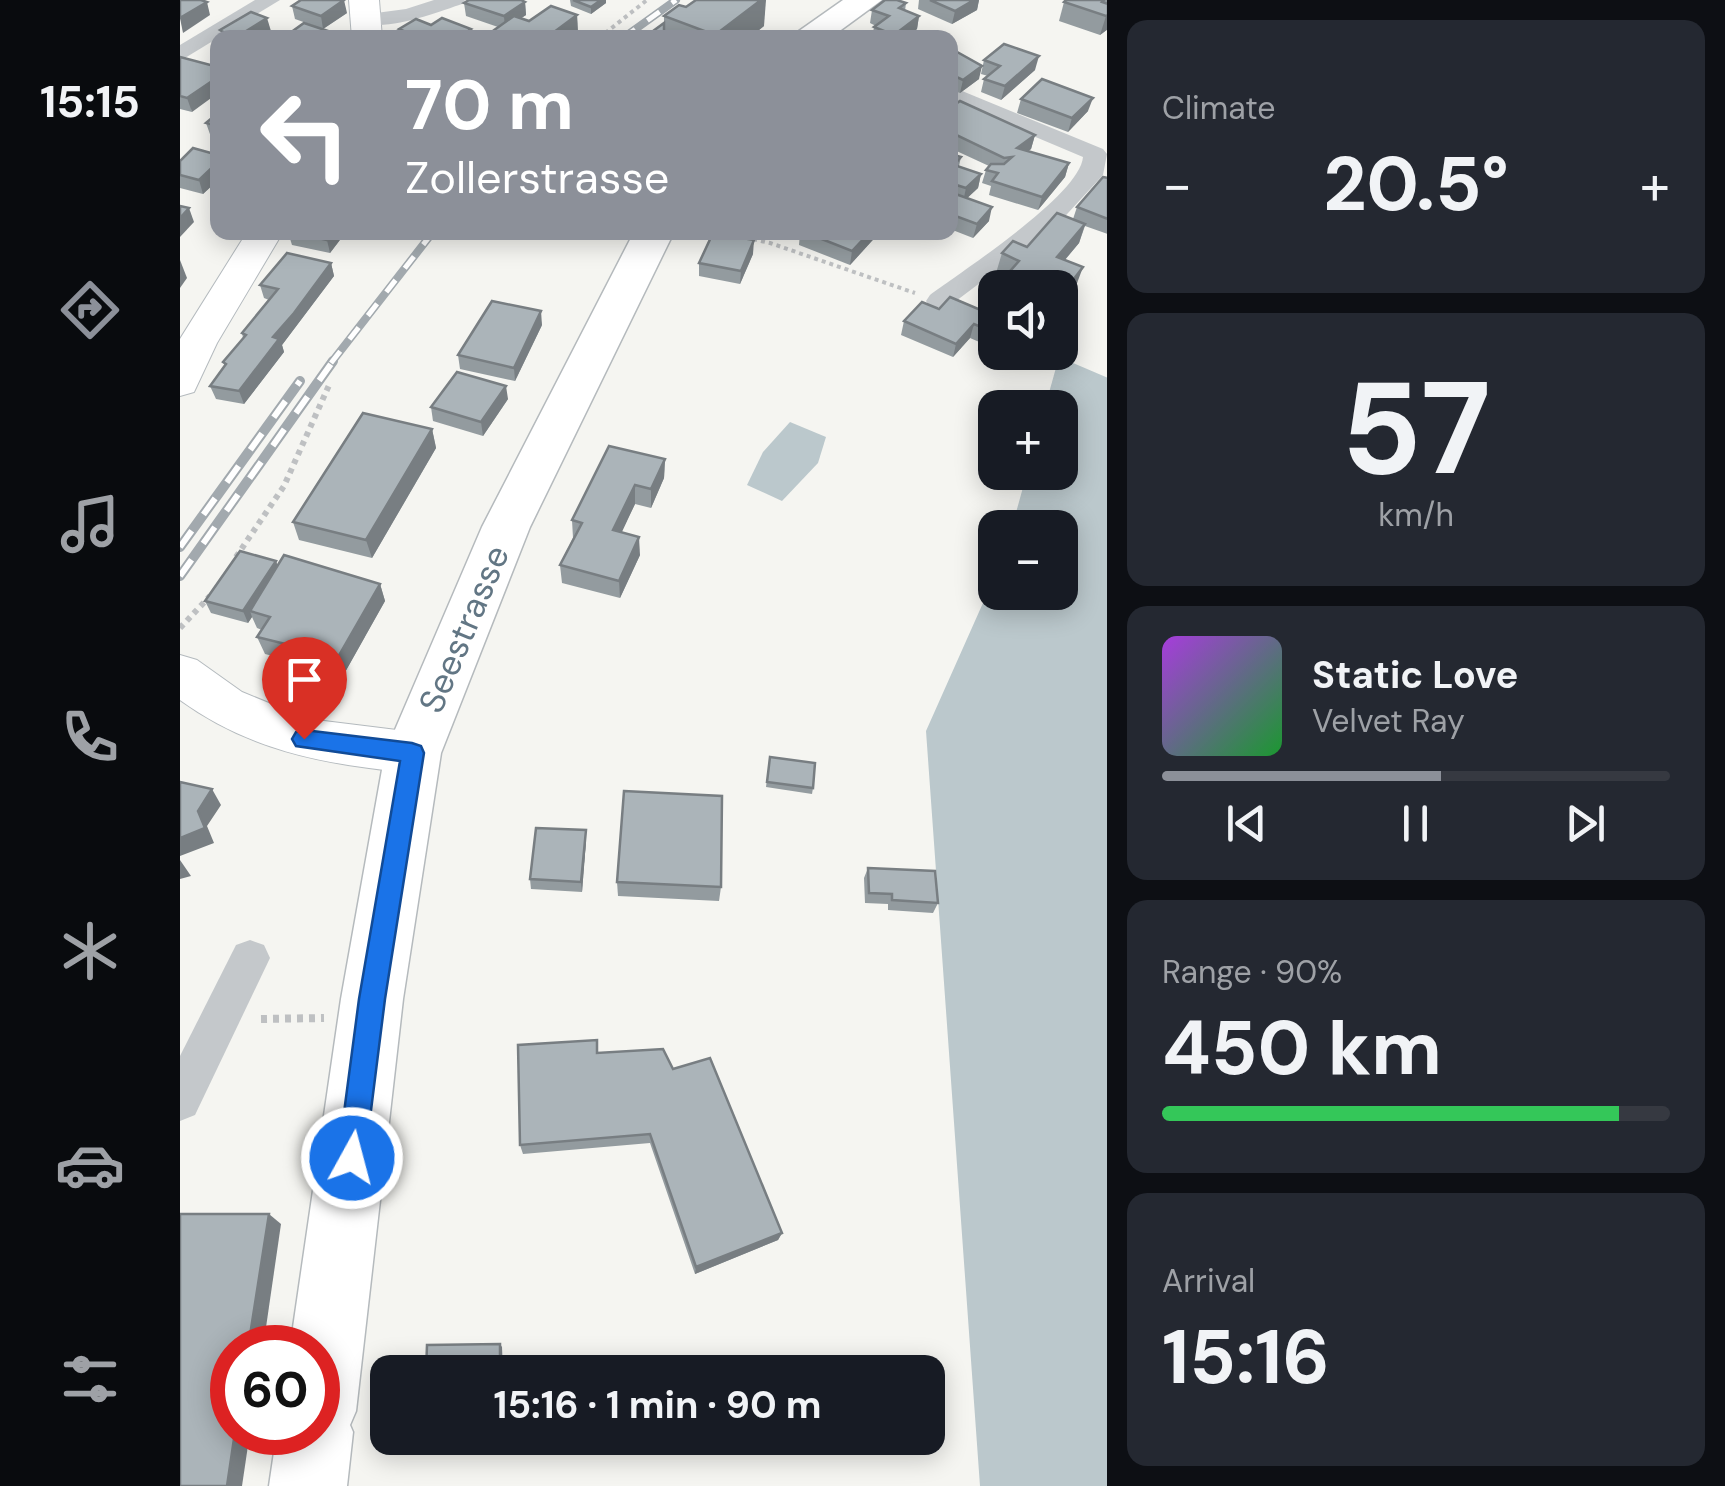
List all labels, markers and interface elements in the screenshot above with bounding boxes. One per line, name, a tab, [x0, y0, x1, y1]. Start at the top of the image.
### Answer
text: 70 m	[405, 60, 574, 151]
icon: left	[240, 70, 370, 200]
text: 15:15	[40, 72, 140, 131]
text: Climate	[1162, 87, 1276, 129]
text: 20.5°	[1323, 136, 1509, 233]
text: Zollerstrasse	[405, 148, 669, 207]
text: −	[1162, 149, 1192, 221]
text: +	[1640, 149, 1670, 221]
map controls	[978, 270, 1078, 610]
button: sound	[978, 270, 1078, 370]
icon: directions	[55, 275, 125, 345]
text: 57	[1341, 344, 1491, 513]
button: +	[978, 390, 1078, 490]
icon: music	[55, 489, 125, 559]
text: km/h	[1378, 494, 1454, 536]
button: −	[978, 510, 1078, 610]
street label: Seestrasse	[408, 538, 520, 720]
pin	[262, 637, 347, 740]
text: Static Love	[1312, 650, 1518, 700]
icon: arrive	[277, 652, 332, 707]
text: Velvet Ray	[1312, 700, 1465, 742]
icon: phone	[55, 702, 125, 772]
icon: previous	[1219, 796, 1274, 851]
icon: pause	[1388, 796, 1443, 851]
icon: next	[1558, 796, 1613, 851]
icon: climate	[55, 916, 125, 986]
text: Range · 90%	[1162, 951, 1342, 993]
text: 450 km	[1162, 1000, 1442, 1097]
position arrow	[300, 1106, 404, 1210]
icon: car	[55, 1130, 125, 1200]
text: Arrival	[1162, 1260, 1255, 1302]
text: 15:16	[1162, 1309, 1330, 1406]
speed limit sign: 60	[210, 1325, 340, 1455]
icon: filters	[55, 1344, 125, 1414]
text: 15:16 · 1 min · 90 m	[494, 1380, 821, 1430]

